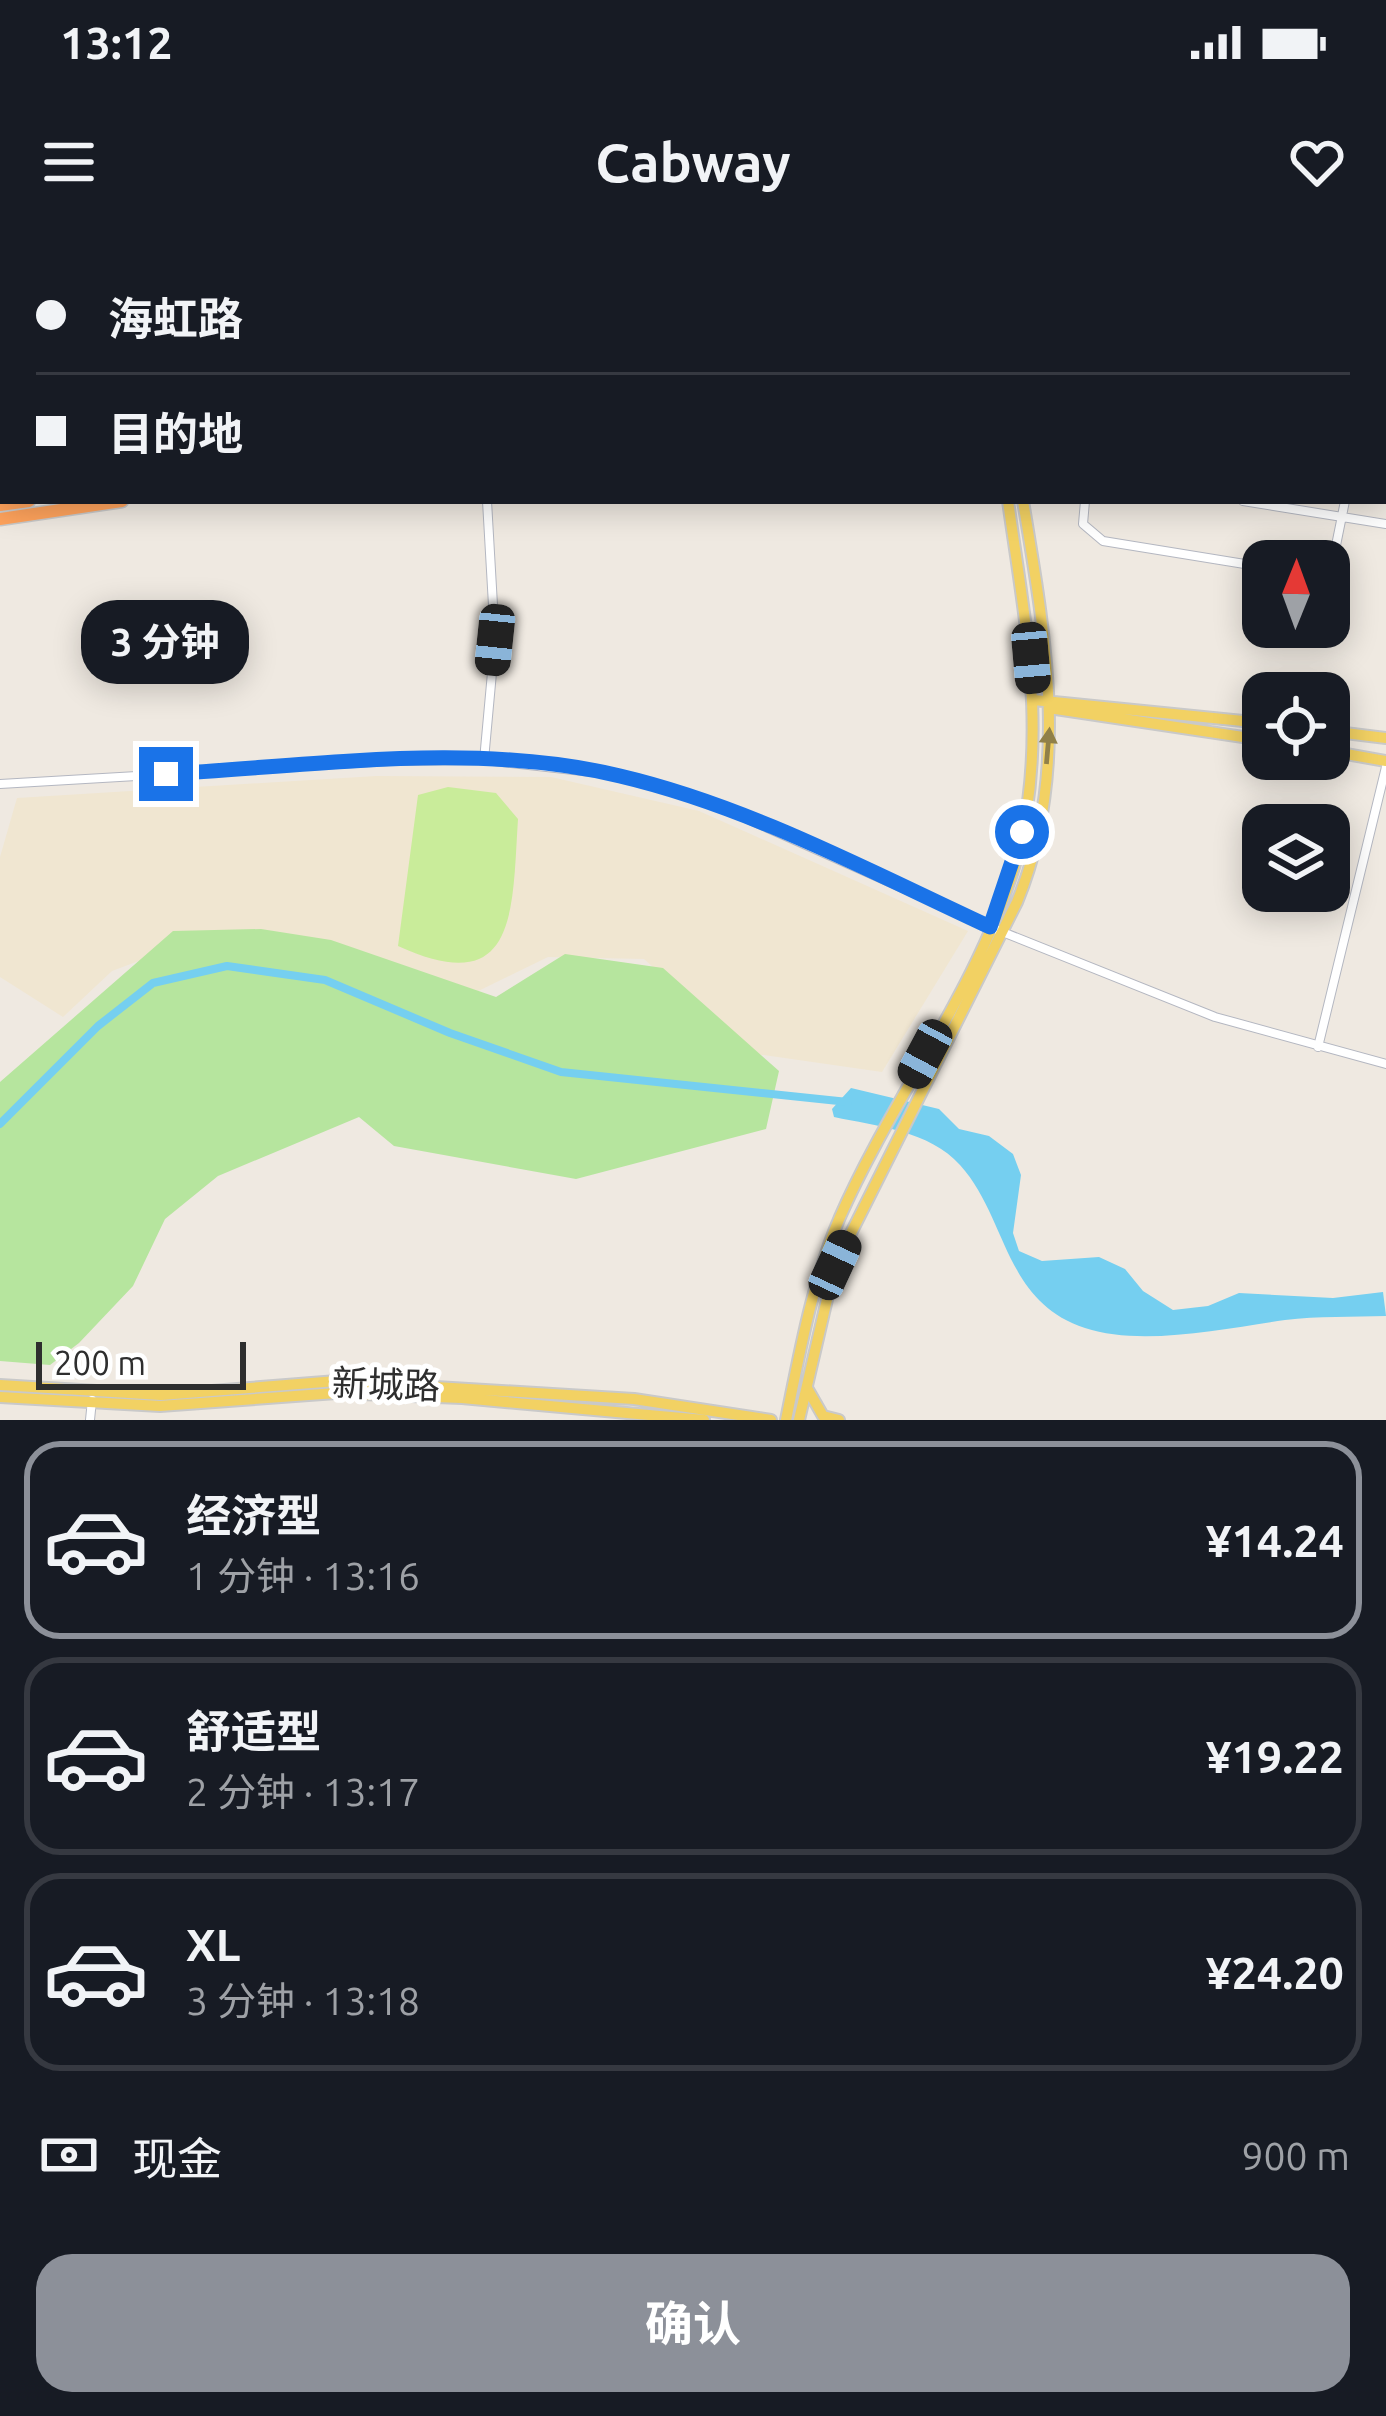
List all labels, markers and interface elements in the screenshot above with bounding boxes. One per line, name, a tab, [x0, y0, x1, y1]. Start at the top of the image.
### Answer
text: 13:12	[60, 17, 173, 68]
icon: menu	[36, 129, 102, 195]
icon: heart	[1284, 129, 1350, 195]
text: Cabway	[595, 132, 791, 192]
text: 海虹路	[108, 293, 243, 344]
text: 目的地	[108, 408, 243, 459]
north arrow	[1242, 540, 1350, 648]
map controls	[1242, 540, 1350, 912]
callout: 3 分钟	[82, 600, 250, 684]
car	[473, 602, 517, 678]
text: 3 分钟	[110, 620, 220, 663]
car	[1010, 621, 1052, 695]
button: locate	[1242, 672, 1350, 780]
one-way arrow	[1039, 727, 1058, 764]
route end	[139, 747, 193, 801]
button: layers	[1242, 804, 1350, 912]
route start	[995, 805, 1049, 859]
car	[892, 1014, 958, 1094]
car	[803, 1225, 867, 1305]
scale bar	[36, 1336, 246, 1389]
text: 200 m	[54, 1344, 146, 1381]
street label: 新城路	[331, 1362, 441, 1406]
icon: car	[42, 1486, 150, 1594]
text: 经济型	[186, 1490, 321, 1541]
text: ¥14.24	[1206, 1515, 1344, 1566]
text: 1 分钟 · 13:16	[186, 1554, 420, 1597]
icon: car	[42, 1702, 150, 1810]
text: 舒适型	[186, 1706, 321, 1757]
text: ¥19.22	[1206, 1731, 1344, 1782]
text: 2 分钟 · 13:17	[186, 1770, 420, 1813]
icon: car	[42, 1918, 150, 2026]
text: XL	[186, 1919, 240, 1970]
text: ¥24.20	[1206, 1947, 1344, 1998]
text: 3 分钟 · 13:18	[186, 1979, 420, 2022]
icon: cash	[36, 2122, 102, 2188]
text: 现金	[132, 2133, 222, 2184]
text: 900 m	[1241, 2134, 1350, 2177]
button: 确认	[36, 2254, 1350, 2392]

